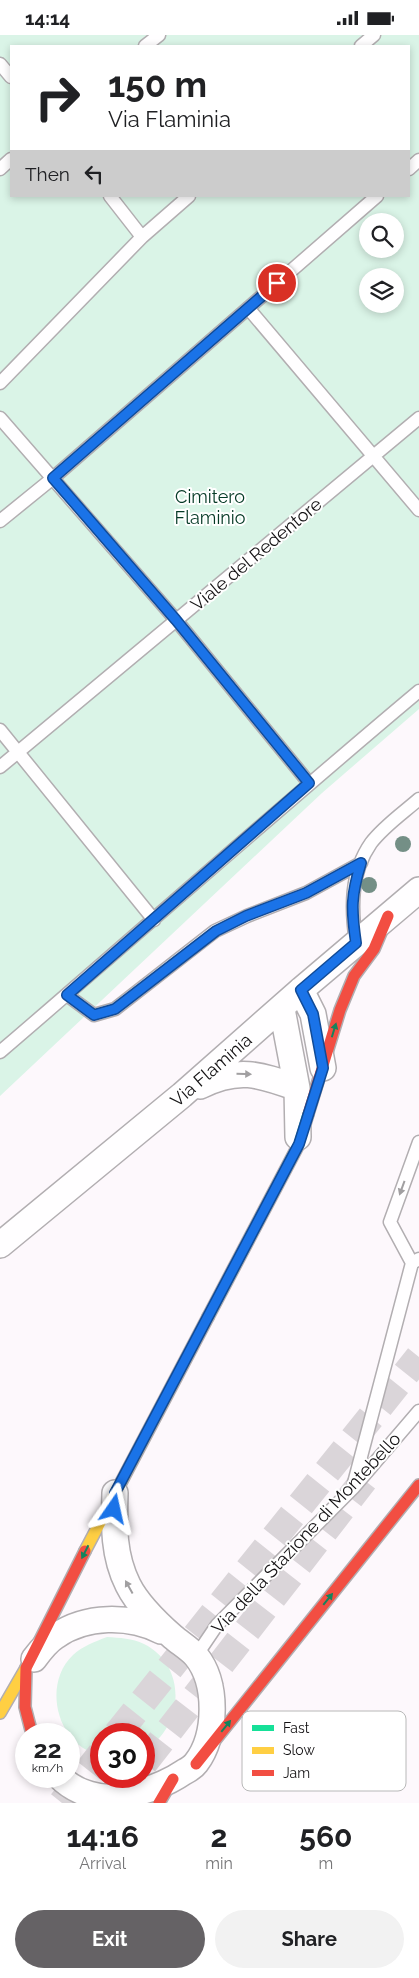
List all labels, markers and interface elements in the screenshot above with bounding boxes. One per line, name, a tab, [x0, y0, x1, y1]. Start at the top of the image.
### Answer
text: 14:14	[25, 7, 70, 29]
text: 150 m	[108, 64, 207, 105]
icon: right	[25, 65, 90, 130]
text: Via Flaminia	[108, 106, 231, 132]
icon: left	[80, 160, 108, 188]
text: Then	[25, 163, 70, 185]
map controls	[359, 213, 404, 313]
button: search	[359, 213, 404, 258]
pin	[256, 262, 298, 304]
button: layers	[359, 268, 404, 313]
icon: arrive	[263, 269, 291, 297]
park label: Cimitero Flaminio	[175, 486, 246, 528]
street label: Viale del Redentore	[186, 493, 326, 615]
one-way arrow	[331, 1023, 339, 1038]
street label: Via Flaminia	[166, 1029, 256, 1111]
one-way arrow	[236, 1071, 252, 1079]
one-way arrow	[398, 1180, 406, 1195]
street label: Via della Stazione di Montebello	[207, 1428, 405, 1638]
position arrow	[87, 1482, 139, 1534]
one-way arrow	[81, 1545, 89, 1559]
one-way arrow	[125, 1580, 134, 1593]
one-way arrow	[322, 1593, 333, 1606]
legend	[242, 1711, 406, 1791]
one-way arrow	[221, 1720, 232, 1733]
text: Fast	[283, 1720, 310, 1736]
speed limit sign: 30	[90, 1723, 155, 1788]
text: 22	[33, 1734, 62, 1764]
text: Slow	[283, 1742, 315, 1758]
text: km/h	[32, 1761, 63, 1775]
text: Jam	[283, 1765, 310, 1781]
text: 14:16	[66, 1819, 139, 1854]
text: 2	[211, 1819, 228, 1854]
text: 560	[299, 1819, 353, 1854]
text: Arrival	[79, 1854, 126, 1873]
text: min	[205, 1854, 233, 1873]
text: m	[319, 1854, 333, 1873]
button: Exit	[15, 1910, 205, 1968]
button: Share	[215, 1910, 404, 1968]

